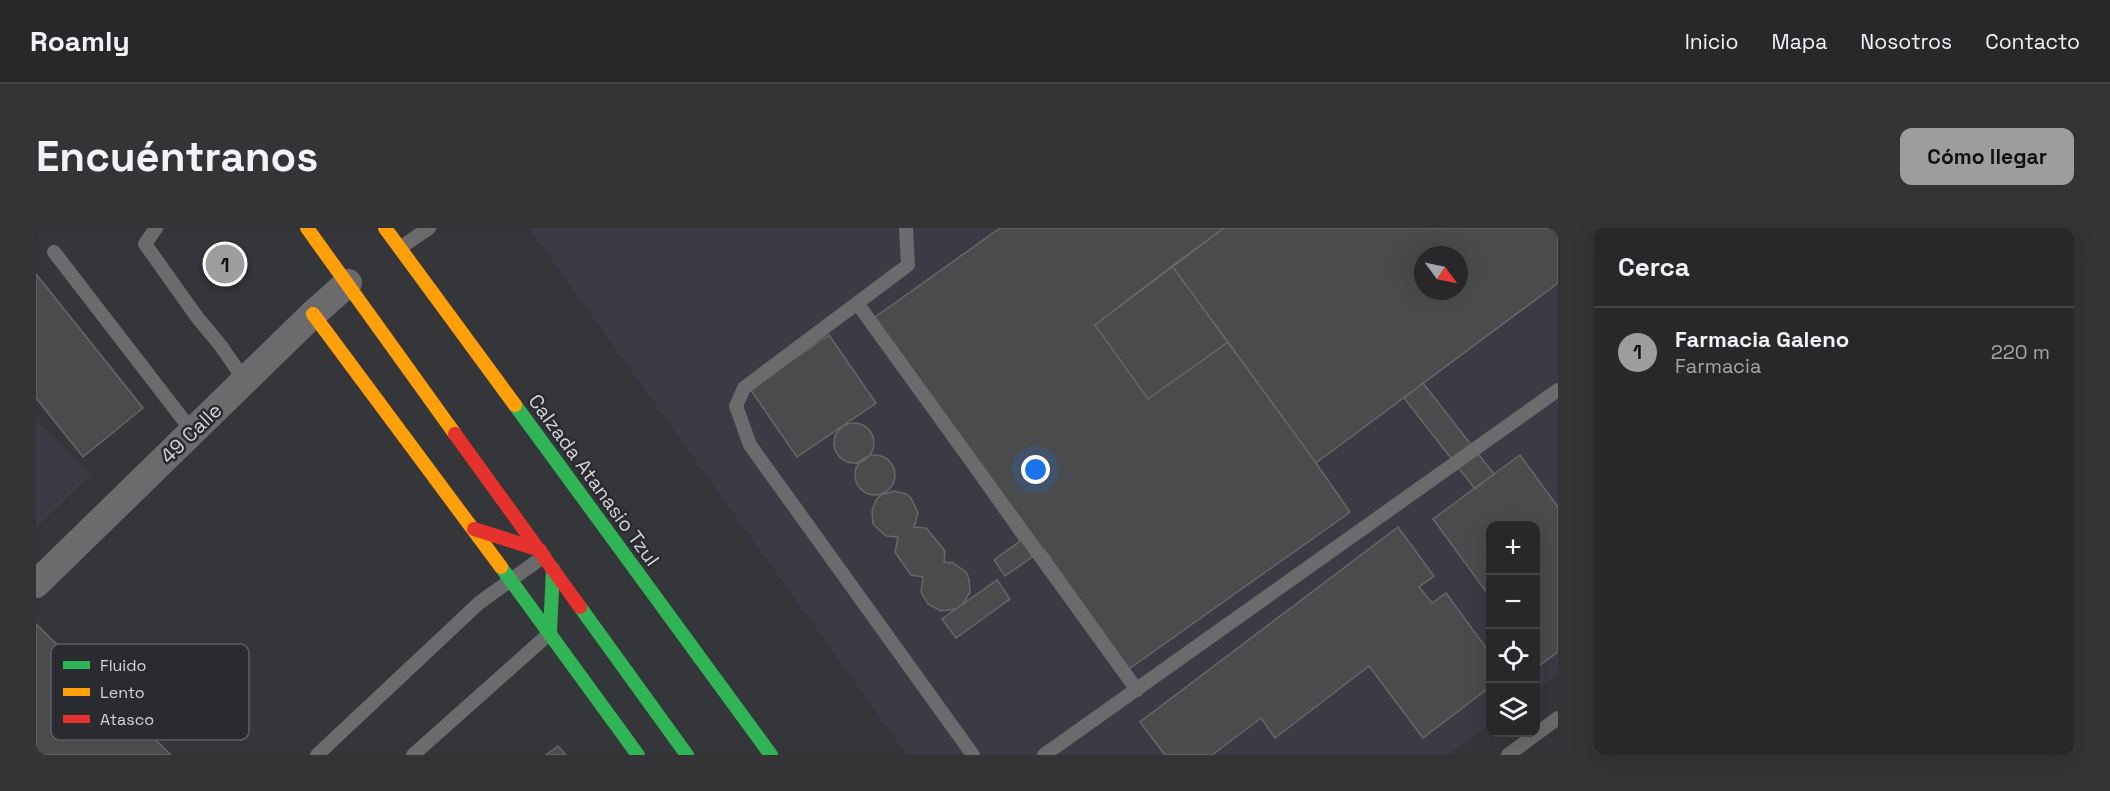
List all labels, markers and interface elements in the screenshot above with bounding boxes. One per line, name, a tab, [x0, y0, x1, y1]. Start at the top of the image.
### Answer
text: Roamly	[30, 23, 130, 59]
text: Inicio	[1685, 28, 1739, 55]
text: Mapa	[1772, 28, 1827, 55]
text: Nosotros	[1860, 28, 1952, 55]
text: Contacto	[1985, 28, 2080, 55]
button: Cómo llegar	[1900, 128, 2074, 185]
text: Encuéntranos	[36, 130, 318, 183]
pin: 1	[206, 242, 244, 286]
north arrow	[1414, 246, 1468, 300]
text: Cerca	[1618, 250, 1690, 284]
text: Farmacia Galeno	[1675, 325, 1849, 353]
text: 1	[1633, 339, 1642, 365]
text: 220 m	[1991, 339, 2050, 365]
text: Farmacia	[1675, 353, 1761, 379]
street label: Calzada Atanasio Tzul	[523, 389, 665, 571]
street label: 49 Calle	[155, 397, 227, 469]
your location	[1021, 455, 1050, 484]
map controls	[1486, 521, 1540, 737]
button: +	[1486, 521, 1540, 575]
button: −	[1486, 575, 1540, 629]
button: locate	[1486, 629, 1540, 683]
legend	[51, 644, 249, 740]
text: Fluido	[100, 655, 146, 676]
text: Lento	[100, 682, 145, 703]
button: layers	[1486, 683, 1540, 737]
text: Atasco	[100, 709, 154, 730]

